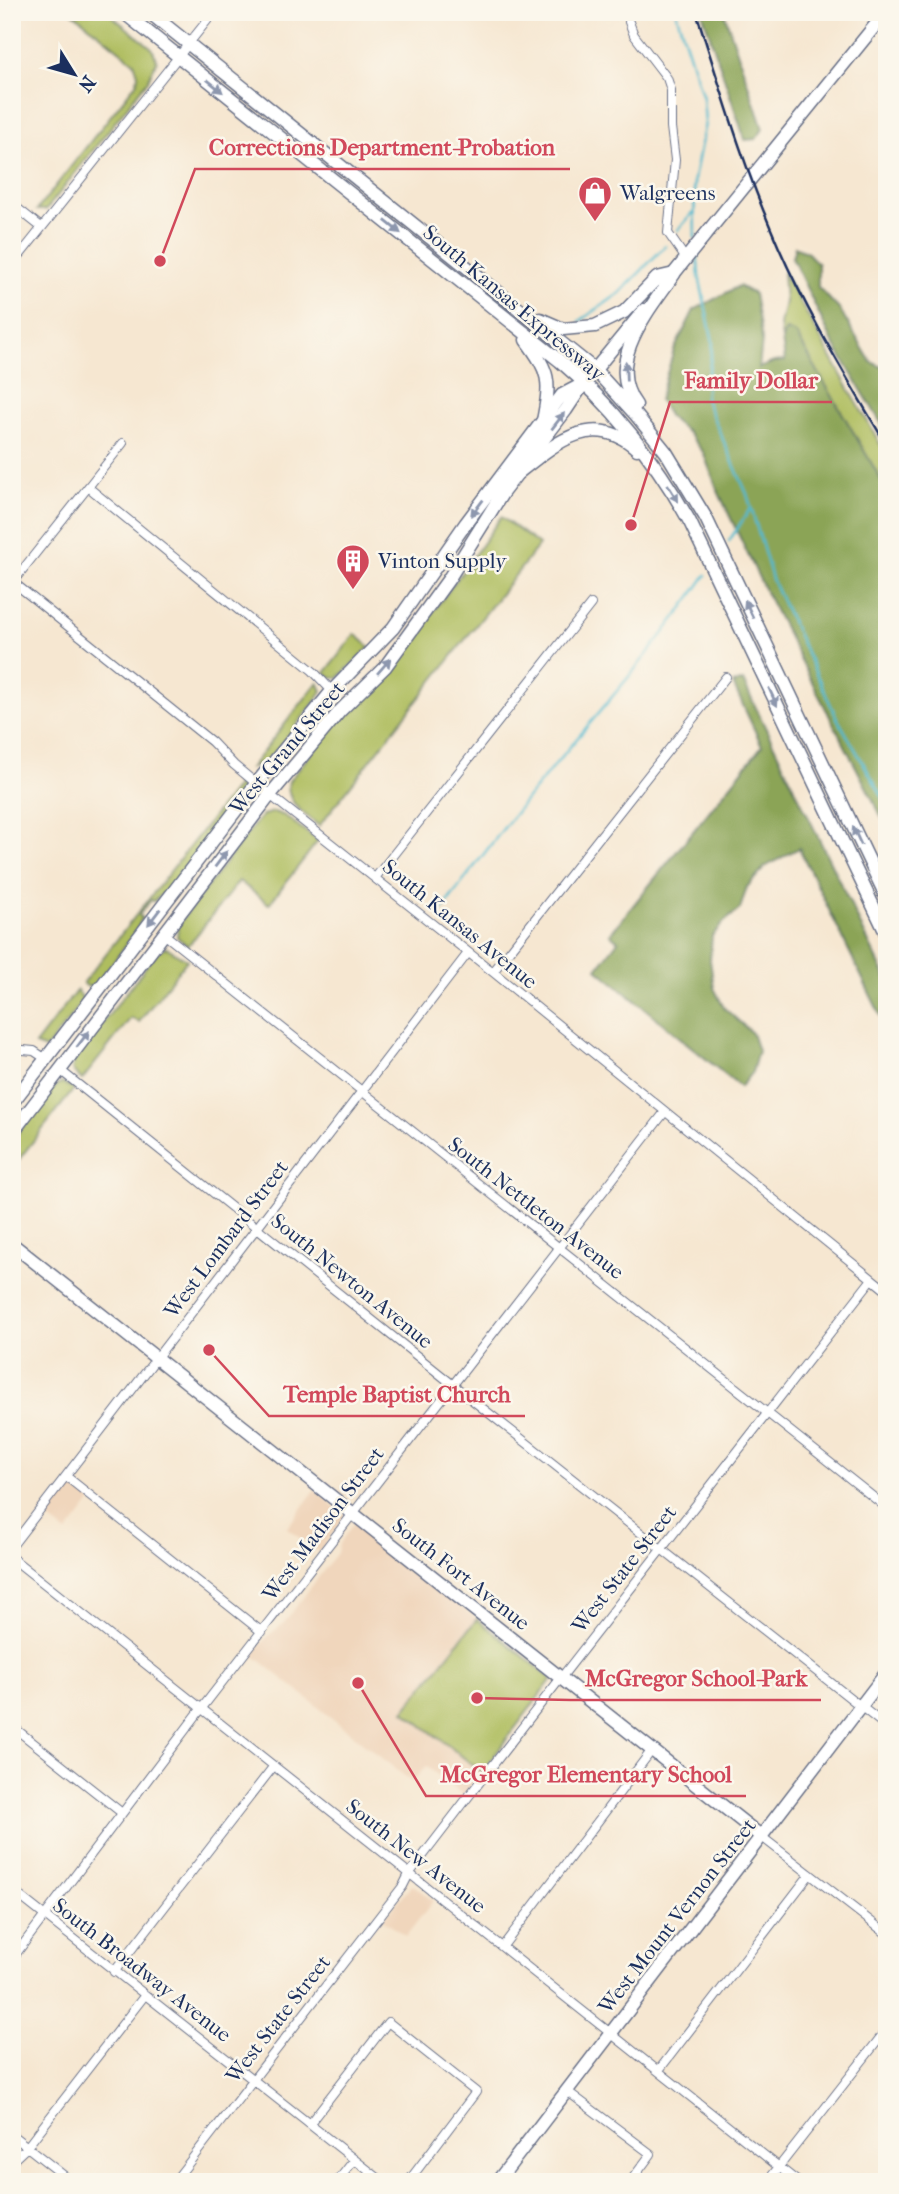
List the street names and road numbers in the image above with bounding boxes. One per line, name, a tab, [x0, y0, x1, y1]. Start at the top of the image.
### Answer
street label: South Kansas Expressway	[418, 220, 610, 387]
street label: West Grand Street	[224, 676, 350, 820]
street label: South Kansas Avenue	[378, 854, 542, 994]
street label: South Nettleton Avenue	[443, 1132, 629, 1284]
street label: West Lombard Street	[158, 1155, 293, 1323]
street label: South Newton Avenue	[266, 1208, 438, 1354]
street label: West Madison Street	[257, 1442, 389, 1606]
street label: West State Street	[566, 1500, 682, 1638]
street label: South Fort Avenue	[388, 1513, 534, 1635]
street label: South New Avenue	[341, 1794, 491, 1918]
street label: West Mount Vernon Street	[593, 1813, 761, 2019]
street label: South Broadway Avenue	[48, 1893, 236, 2047]
street label: West State Street	[220, 1950, 336, 2088]

